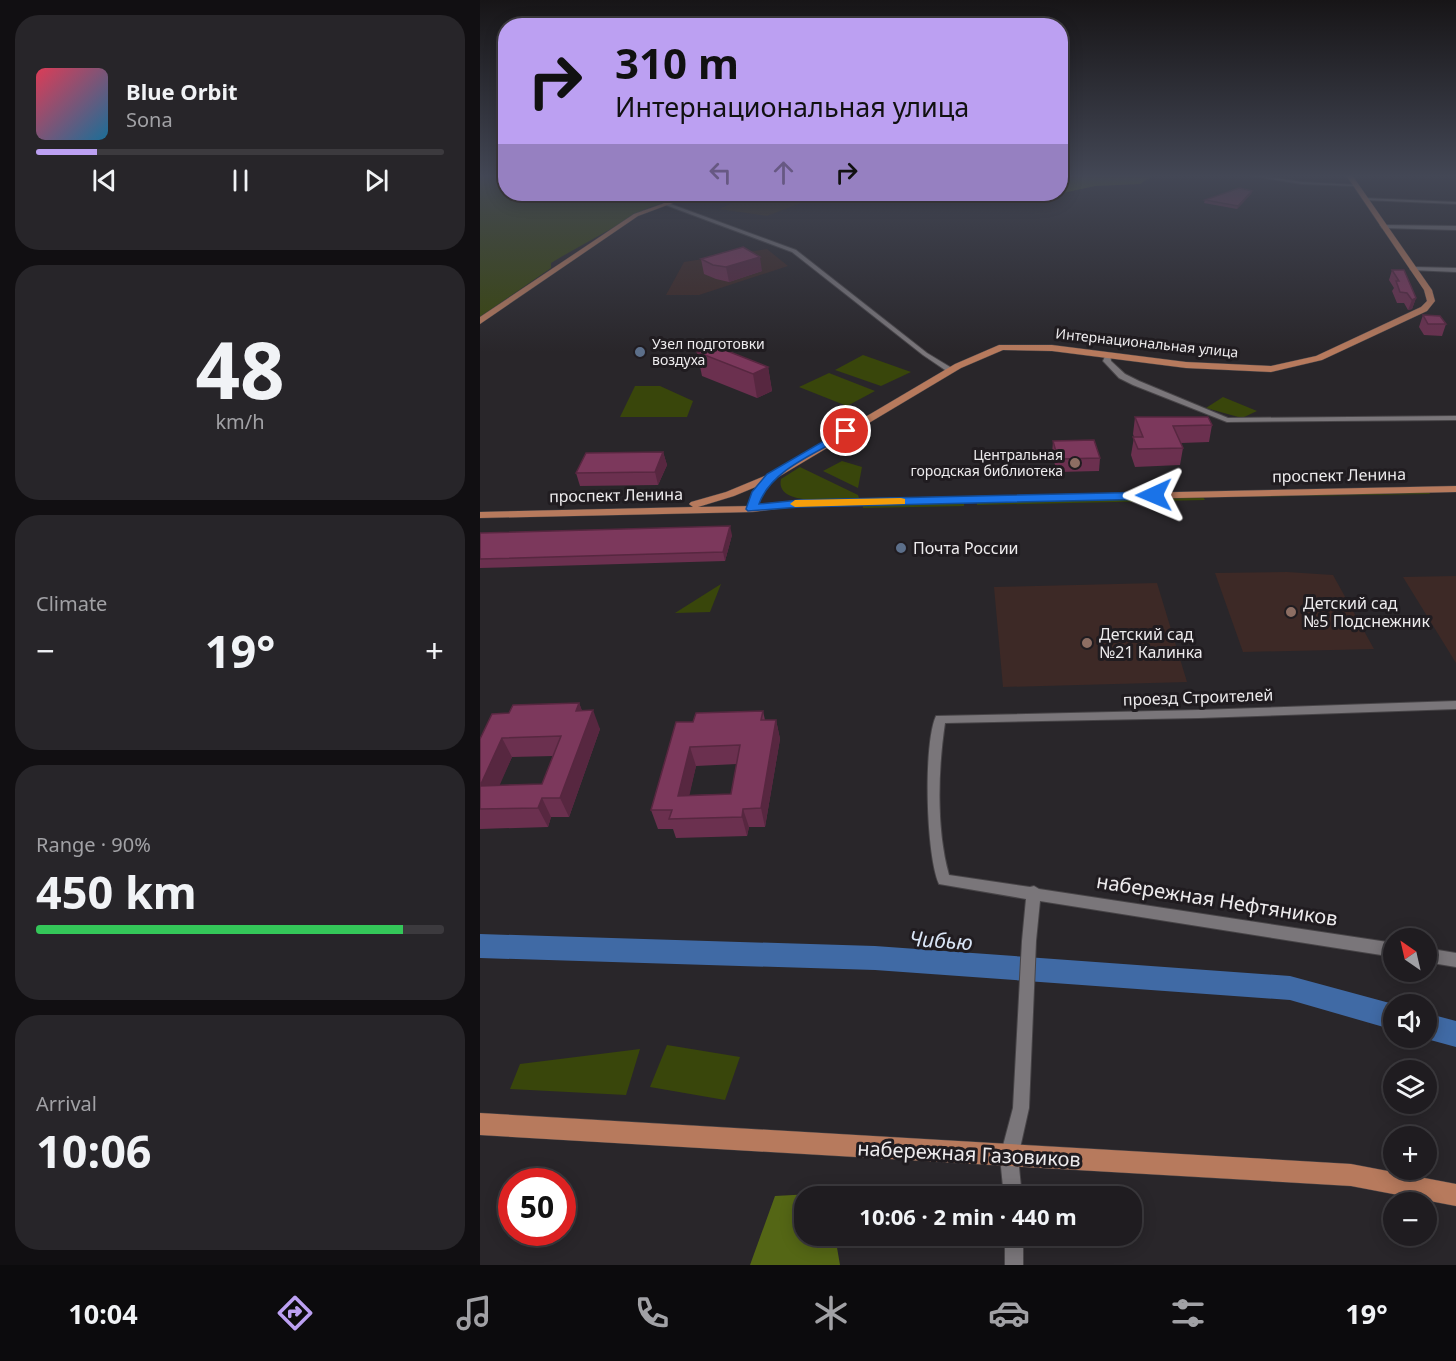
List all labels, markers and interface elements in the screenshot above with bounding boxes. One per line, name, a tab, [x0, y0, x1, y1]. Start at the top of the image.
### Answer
text: 310 m	[615, 34, 739, 91]
icon: right	[516, 42, 594, 120]
text: Blue Orbit	[126, 76, 238, 106]
text: Интернациональная улица	[615, 88, 969, 125]
text: Sona	[126, 106, 173, 133]
icon: left	[704, 156, 737, 189]
icon: ahead	[767, 156, 800, 189]
icon: right	[830, 156, 863, 189]
icon: previous	[88, 164, 121, 197]
icon: pause	[224, 164, 257, 197]
icon: next	[360, 164, 393, 197]
text: 48	[195, 316, 285, 422]
street label: Интернациональная улица	[1055, 323, 1239, 362]
place label: Узел подготовки воздуха	[652, 334, 765, 369]
marker: Узел подготовки воздуха	[633, 345, 647, 359]
pin	[820, 405, 871, 456]
text: km/h	[215, 408, 265, 435]
icon: arrive	[829, 414, 862, 447]
place label: Центральная городская библиотека	[910, 445, 1063, 480]
marker: Центральная городская библиотека	[1068, 456, 1082, 470]
position arrow	[1122, 463, 1186, 527]
street label: проспект Ленина	[1272, 463, 1406, 487]
street label: проспект Ленина	[549, 483, 683, 507]
place label: Почта России	[913, 537, 1019, 559]
marker: Почта России	[894, 541, 908, 555]
text: Climate	[36, 590, 107, 617]
place label: Детский сад №5 Подснежник	[1303, 592, 1431, 632]
marker: Детский сад №5 Подснежник	[1284, 605, 1298, 619]
text: 19°	[205, 620, 275, 681]
place label: Детский сад №21 Калинка	[1099, 623, 1203, 663]
text: −	[36, 628, 55, 673]
text: +	[425, 628, 444, 673]
marker: Детский сад №21 Калинка	[1080, 636, 1094, 650]
street label: проезд Строителей	[1122, 683, 1274, 711]
text: Range · 90%	[36, 831, 151, 858]
text: 450 km	[36, 861, 197, 922]
street label: набережная Нефтяников	[1095, 867, 1340, 932]
water label: Чибью	[908, 924, 974, 956]
north arrow	[1383, 928, 1437, 982]
map controls	[1383, 928, 1437, 1246]
button: sound	[1383, 994, 1437, 1048]
button: layers	[1383, 1060, 1437, 1114]
text: Arrival	[36, 1090, 97, 1117]
text: 10:06	[36, 1120, 152, 1181]
button: +	[1383, 1126, 1437, 1180]
street label: набережная Газовиков	[857, 1134, 1081, 1173]
speed limit sign: 50	[498, 1168, 576, 1246]
button: −	[1383, 1192, 1437, 1246]
text: 10:06 · 2 min · 440 m	[859, 1201, 1077, 1231]
icon: directions	[274, 1292, 316, 1334]
icon: music	[453, 1292, 495, 1334]
icon: phone	[631, 1292, 673, 1334]
icon: climate	[810, 1292, 852, 1334]
icon: car	[988, 1292, 1030, 1334]
icon: filters	[1167, 1292, 1209, 1334]
text: 10:04	[68, 1295, 138, 1332]
text: 19°	[1345, 1295, 1388, 1332]

